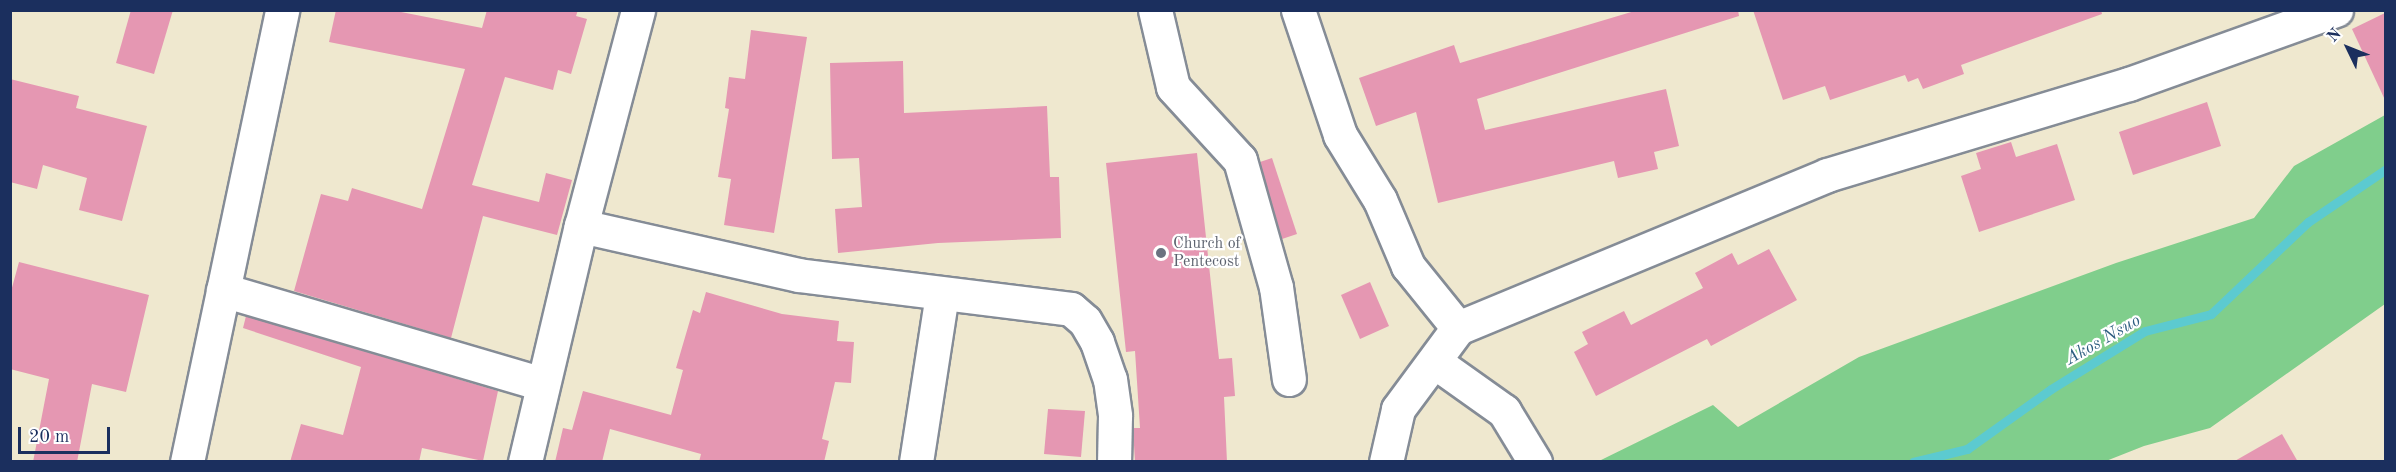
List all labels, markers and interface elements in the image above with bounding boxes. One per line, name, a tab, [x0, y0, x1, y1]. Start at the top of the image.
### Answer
north arrow	[2318, 18, 2378, 78]
text: N	[2325, 26, 2345, 46]
place label: Church of Pentecost	[1173, 234, 1241, 272]
marker: Church of Pentecost	[1154, 246, 1168, 260]
water label: Akos Nsuo	[2062, 310, 2144, 370]
scale bar	[21, 415, 112, 453]
text: 20 m	[29, 428, 69, 446]

